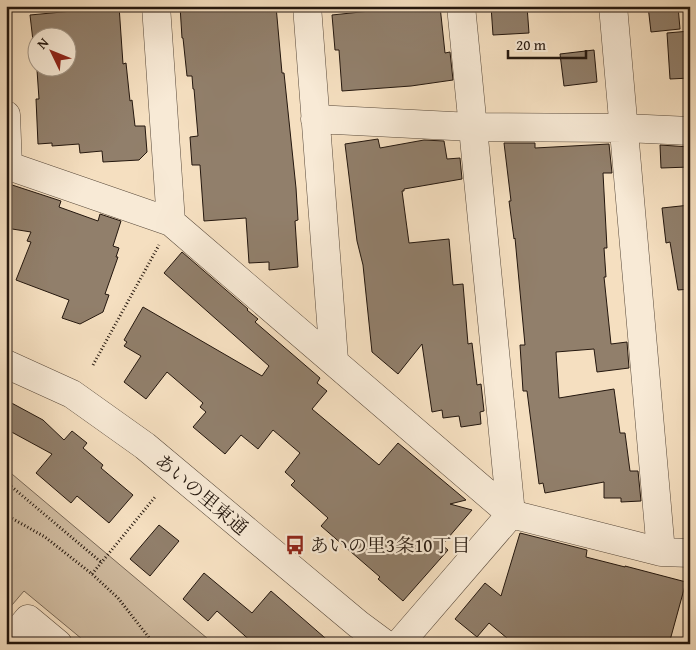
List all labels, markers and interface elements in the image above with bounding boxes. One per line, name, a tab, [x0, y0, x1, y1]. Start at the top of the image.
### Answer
north arrow	[28, 28, 78, 78]
scale bar	[508, 28, 586, 60]
text: N	[32, 32, 53, 53]
text: 20 m	[516, 34, 547, 55]
street label: あいの里東通	[149, 447, 255, 541]
place label: あいの里3条10丁目	[310, 531, 470, 559]
bus stop icon: あいの里3条10丁目	[284, 534, 306, 556]

